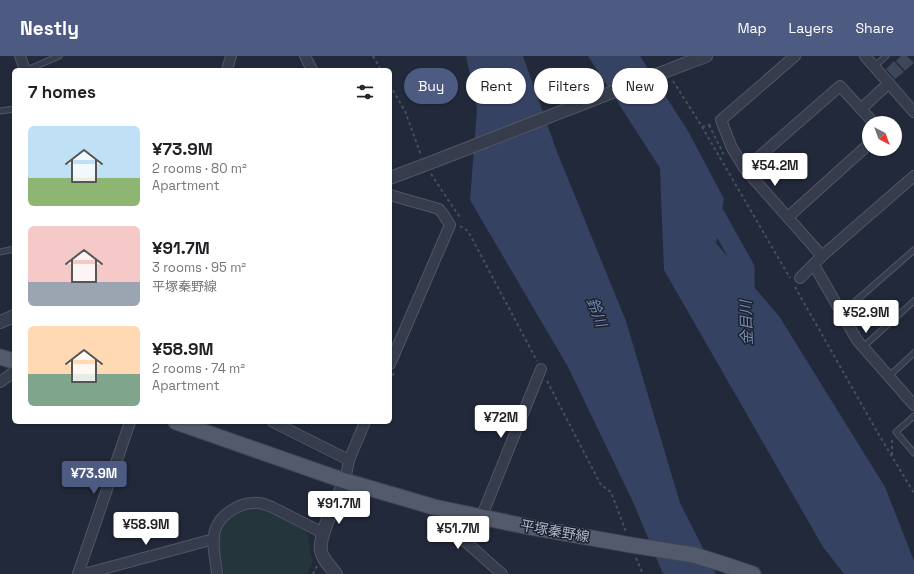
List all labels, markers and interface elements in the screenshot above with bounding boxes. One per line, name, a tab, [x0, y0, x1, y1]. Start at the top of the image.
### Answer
text: Nestly	[20, 16, 79, 41]
text: Map	[737, 19, 767, 37]
text: Layers	[789, 19, 833, 37]
text: Share	[855, 19, 894, 37]
chip: Buy	[404, 68, 458, 104]
chip: Rent	[466, 68, 526, 104]
chip: Filters	[534, 68, 604, 104]
chip: New	[612, 68, 668, 104]
text: 7 homes	[28, 81, 96, 103]
icon: filters	[354, 81, 376, 103]
north arrow	[862, 116, 902, 156]
map controls	[862, 116, 902, 156]
text: ¥73.9M	[152, 138, 213, 160]
icon: home	[60, 142, 108, 190]
pin: ¥54.2M	[742, 153, 808, 187]
text: ¥54.2M	[751, 157, 799, 174]
text: 2 rooms · 80 m²	[152, 160, 247, 177]
text: Apartment	[152, 177, 220, 194]
text: ¥91.7M	[152, 237, 210, 259]
icon: home	[60, 242, 108, 290]
text: 3 rooms · 95 m²	[152, 259, 246, 276]
text: 平塚秦野線	[152, 278, 217, 295]
water label: 鈴川	[583, 295, 612, 331]
water label: 金目川	[736, 298, 756, 346]
pin: ¥52.9M	[833, 300, 899, 334]
text: ¥52.9M	[843, 304, 889, 321]
text: ¥58.9M	[152, 338, 213, 360]
icon: home	[60, 342, 108, 390]
text: 2 rooms · 74 m²	[152, 360, 245, 377]
text: Apartment	[152, 377, 220, 394]
pin: ¥72M	[477, 405, 525, 439]
text: ¥72M	[484, 409, 518, 426]
pin: ¥73.9M	[61, 461, 127, 495]
text: ¥73.9M	[71, 465, 117, 482]
pin: ¥91.7M	[306, 491, 372, 525]
text: ¥91.7M	[317, 495, 361, 512]
pin: ¥58.9M	[113, 512, 179, 546]
text: ¥58.9M	[122, 516, 170, 533]
pin: ¥51.7M	[425, 516, 491, 550]
street label: 平塚秦野線	[519, 516, 591, 546]
text: ¥51.7M	[436, 520, 480, 537]

